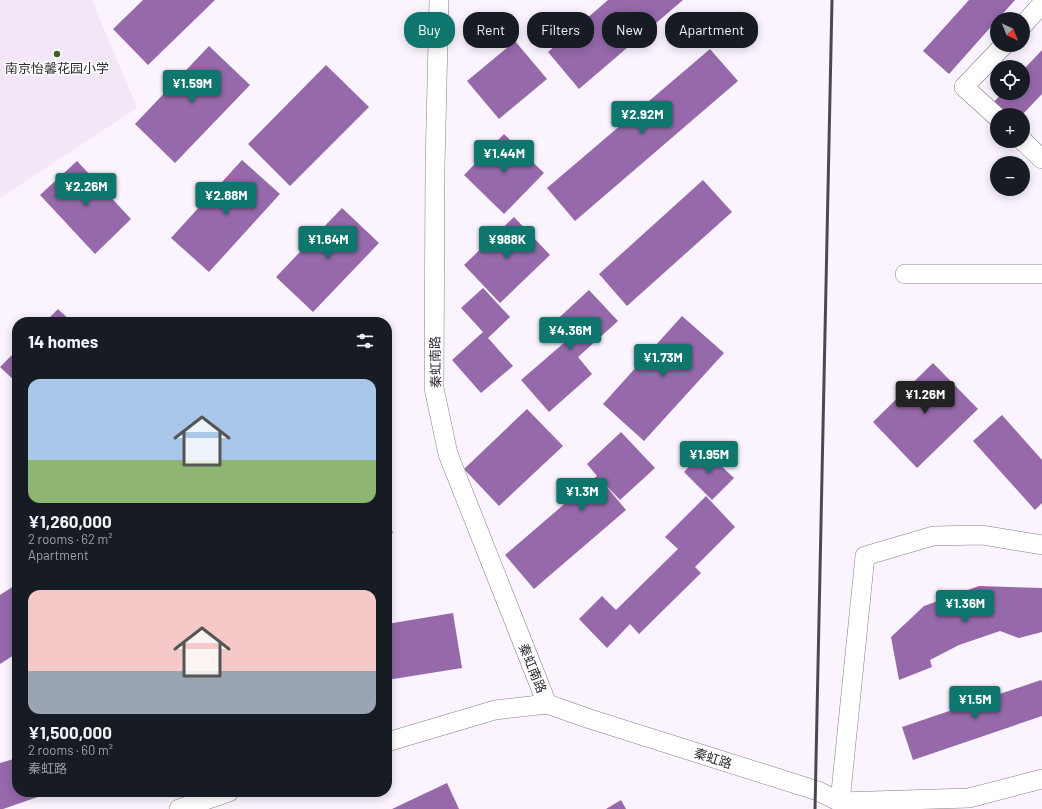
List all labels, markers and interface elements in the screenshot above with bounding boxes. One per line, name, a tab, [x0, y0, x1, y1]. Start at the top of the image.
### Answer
chip: Buy	[404, 12, 455, 48]
chip: Rent	[463, 12, 519, 48]
chip: Filters	[527, 12, 594, 48]
chip: New	[602, 12, 657, 48]
chip: Apartment	[665, 12, 758, 48]
north arrow	[990, 12, 1030, 52]
map controls	[990, 12, 1030, 196]
marker: 南京怡馨花园小学	[52, 49, 62, 59]
place label: 南京怡馨花园小学	[5, 60, 109, 76]
button: locate	[990, 60, 1030, 100]
pin: ¥1.59M	[159, 70, 225, 104]
text: ¥1.59M	[172, 75, 212, 91]
pin: ¥2.92M	[609, 101, 675, 135]
text: ¥2.92M	[620, 106, 664, 122]
button: +	[990, 108, 1030, 148]
pin: ¥1.44M	[471, 140, 537, 174]
text: ¥1.44M	[483, 145, 525, 161]
button: −	[990, 156, 1030, 196]
pin: ¥2.26M	[53, 173, 119, 207]
text: ¥2.26M	[64, 178, 108, 194]
pin: ¥2.88M	[193, 182, 259, 216]
text: ¥2.88M	[204, 187, 248, 203]
pin: ¥1.64M	[295, 226, 361, 260]
pin: ¥988K	[479, 226, 535, 260]
text: ¥1.64M	[307, 231, 349, 247]
text: ¥988K	[488, 231, 526, 247]
pin: ¥4.36M	[537, 317, 603, 351]
text: ¥4.36M	[548, 322, 592, 338]
icon: filters	[354, 330, 376, 352]
text: 14 homes	[28, 331, 98, 351]
street label: 秦虹南路	[427, 336, 443, 388]
pin: ¥1.73M	[630, 344, 696, 378]
text: ¥1.73M	[643, 349, 683, 365]
pin: ¥1.26M	[892, 381, 958, 415]
text: ¥1.26M	[905, 386, 945, 402]
icon: home	[166, 405, 238, 477]
pin: ¥1.95M	[676, 441, 742, 475]
text: ¥1.95M	[689, 446, 729, 462]
pin: ¥1.3M	[554, 478, 610, 512]
text: ¥1.3M	[565, 483, 599, 499]
text: ¥1,260,000	[28, 511, 112, 531]
text: 2 rooms · 62 m²	[28, 531, 113, 547]
text: Apartment	[28, 547, 89, 563]
pin: ¥1.36M	[932, 590, 998, 624]
text: ¥1.36M	[945, 595, 985, 611]
icon: home	[166, 616, 238, 688]
street label: 秦虹南路	[516, 641, 550, 695]
pin: ¥1.5M	[947, 686, 1003, 720]
text: ¥1.5M	[958, 691, 992, 707]
text: ¥1,500,000	[28, 722, 112, 742]
text: 2 rooms · 60 m²	[28, 742, 113, 758]
street label: 秦虹路	[692, 744, 734, 772]
text: 秦虹路	[28, 760, 67, 776]

